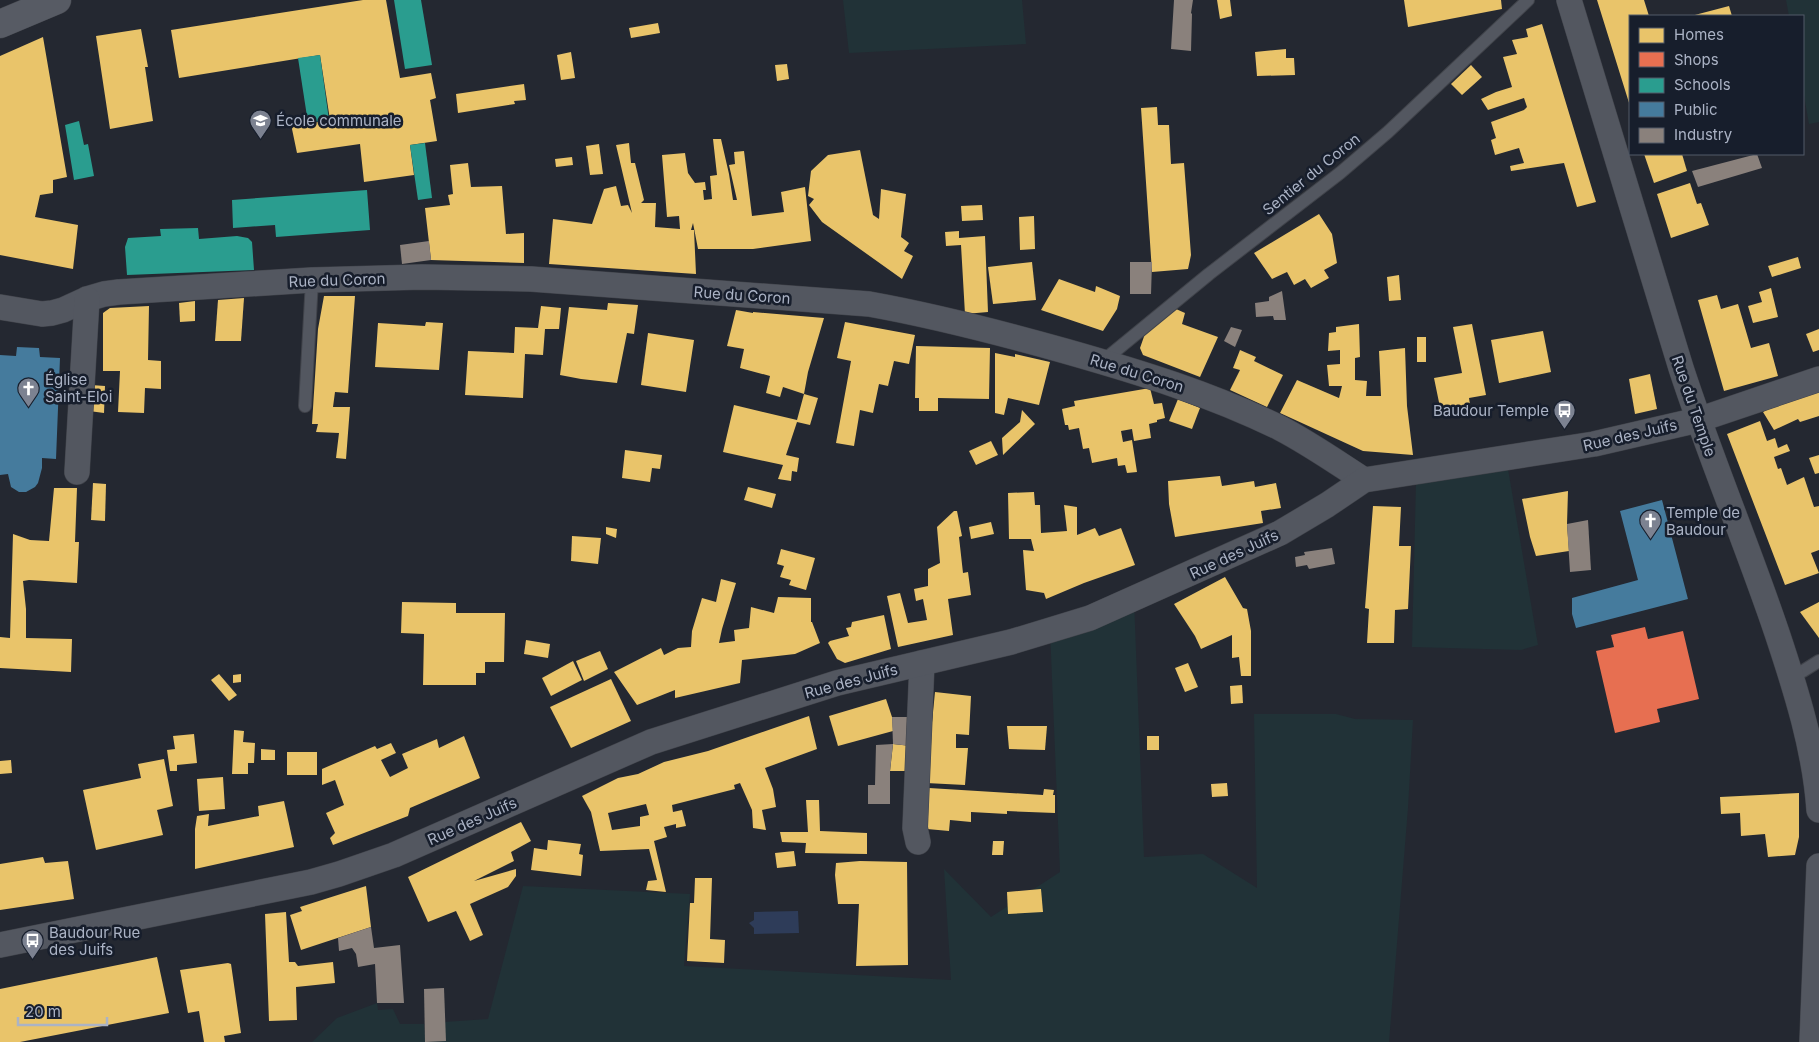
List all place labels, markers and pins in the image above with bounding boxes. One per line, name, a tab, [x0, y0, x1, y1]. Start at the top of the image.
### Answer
school or university icon: École communale	[248, 108, 272, 139]
place label: École communale	[276, 111, 402, 130]
place label: Église Saint-Eloi	[45, 370, 112, 406]
church icon: Église Saint-Eloi	[17, 376, 41, 407]
bus stop icon: Baudour Temple	[1553, 398, 1577, 429]
place label: Baudour Temple	[1433, 401, 1549, 420]
place label: Temple de Baudour	[1666, 503, 1740, 539]
church icon: Temple de Baudour	[1638, 509, 1662, 540]
place label: Baudour Rue des Juifs	[49, 923, 140, 959]
bus stop icon: Baudour Rue des Juifs	[21, 929, 45, 960]

